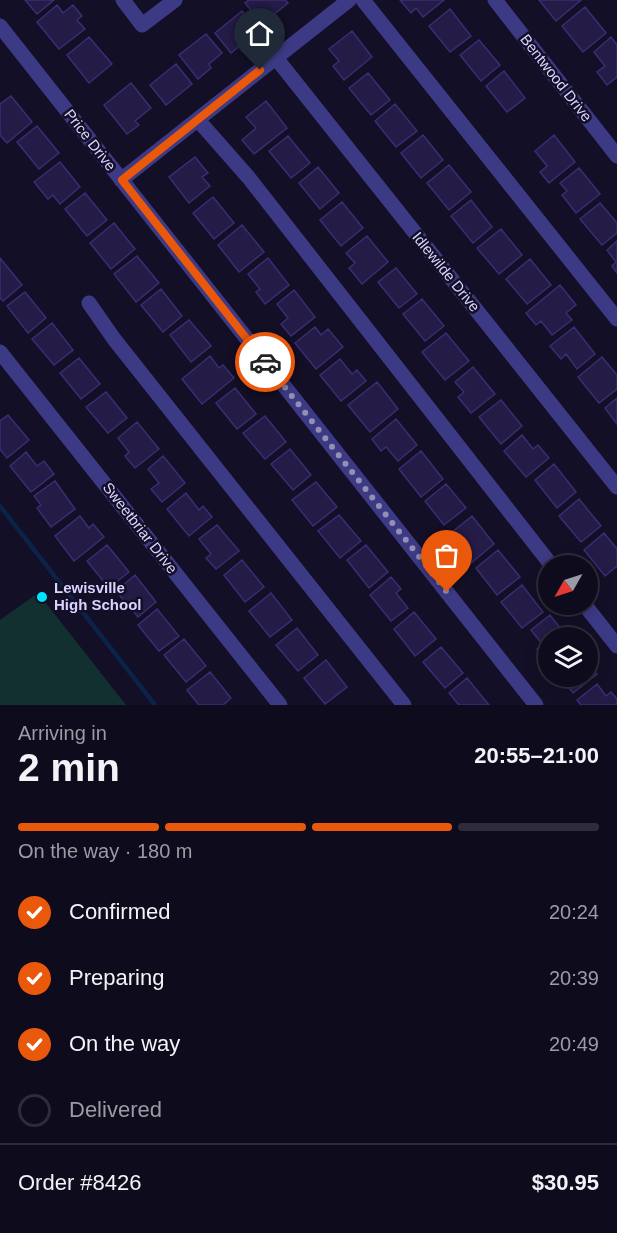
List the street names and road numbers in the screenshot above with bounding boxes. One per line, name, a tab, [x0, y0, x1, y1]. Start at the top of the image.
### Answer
street label: Bentwood Drive	[517, 31, 596, 125]
street label: Price Drive	[61, 106, 120, 174]
street label: Idlewilde Drive	[409, 228, 484, 315]
street label: Sweetbriar Drive	[100, 479, 181, 577]

